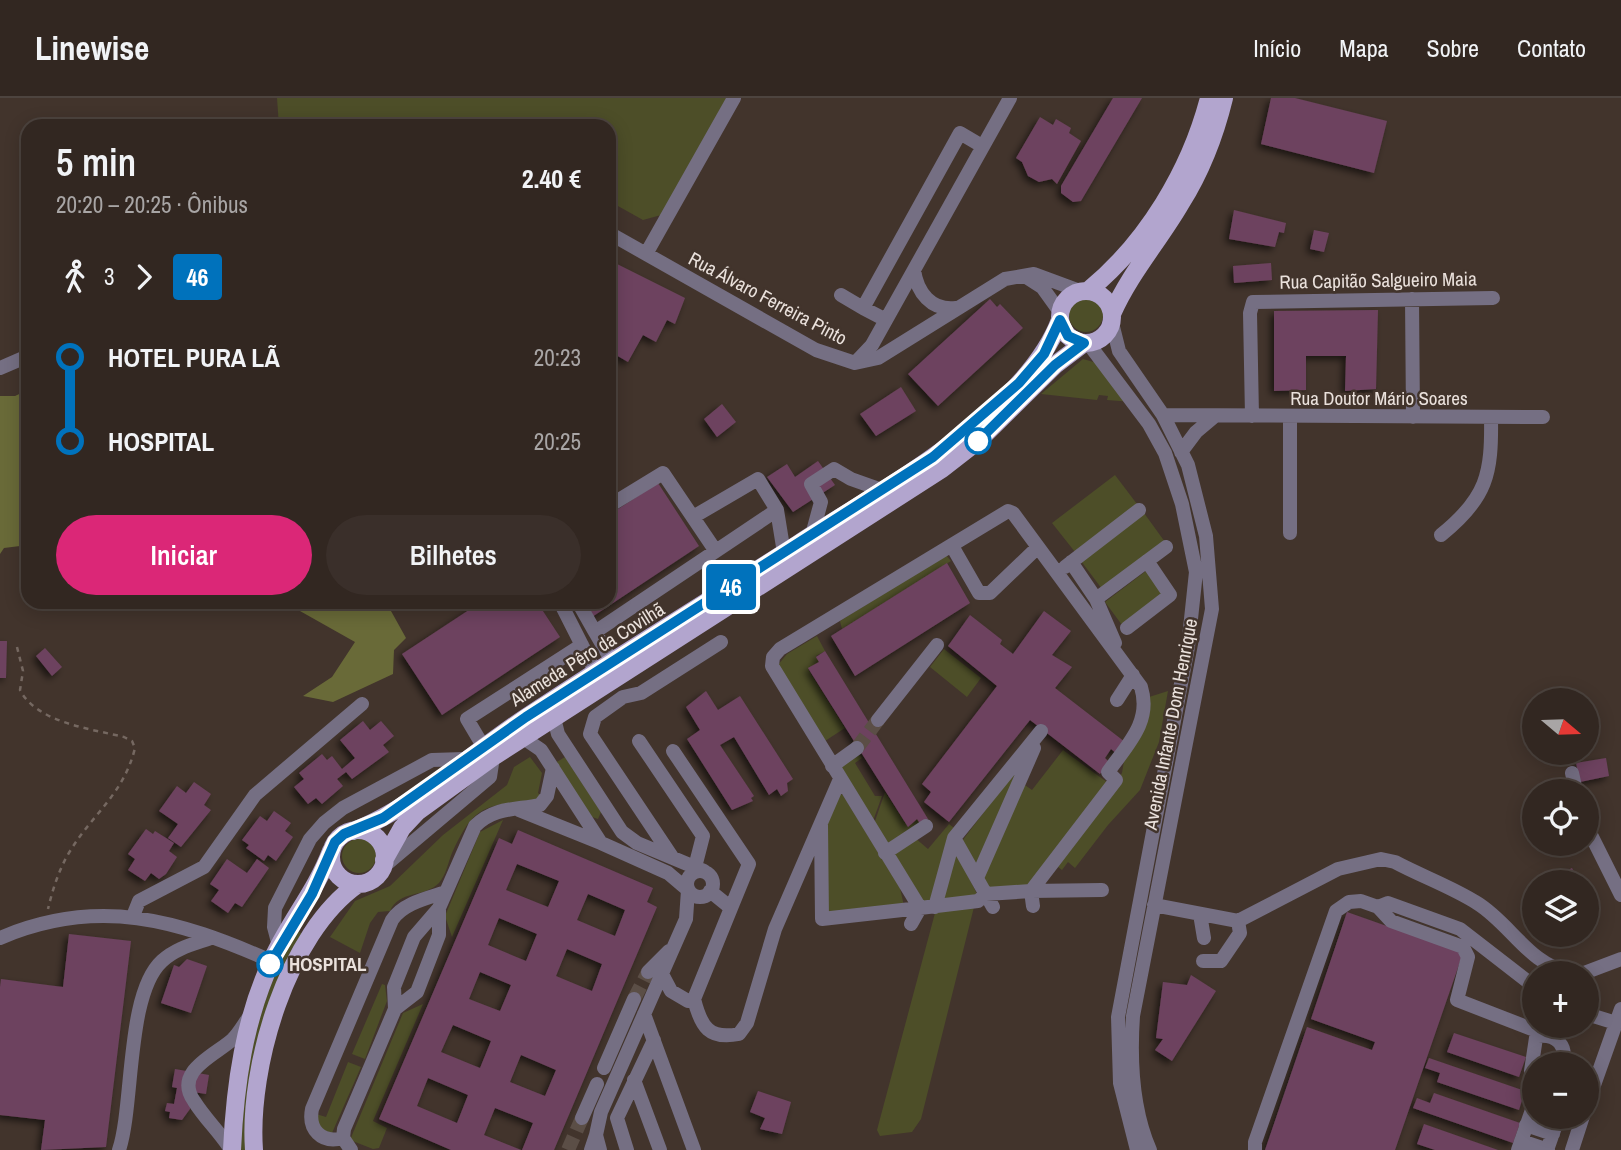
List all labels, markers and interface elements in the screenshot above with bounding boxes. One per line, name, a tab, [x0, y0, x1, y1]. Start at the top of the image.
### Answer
text: Linewise	[35, 26, 149, 70]
text: Início	[1253, 32, 1301, 64]
text: Mapa	[1339, 32, 1389, 64]
text: Sobre	[1427, 32, 1479, 64]
text: Contato	[1517, 32, 1586, 64]
text: 5 min	[56, 137, 136, 188]
text: 2.40 €	[522, 161, 581, 196]
text: 20:20 – 20:25 · Ônibus	[56, 189, 248, 220]
street label: Rua Álvaro Ferreira Pinto	[684, 245, 852, 351]
icon: walk	[56, 258, 94, 296]
icon: forward	[125, 258, 163, 296]
text: 3	[104, 261, 115, 292]
text: 46	[187, 261, 208, 293]
street label: Rua Capitão Salgueiro Maia	[1279, 265, 1477, 295]
text: HOTEL PURA LÃ	[108, 340, 280, 375]
text: 20:23	[534, 342, 581, 373]
street label: Rua Doutor Mário Soares	[1290, 385, 1468, 411]
text: HOSPITAL	[108, 424, 214, 459]
text: 20:25	[534, 426, 581, 457]
unlabelled marker	[965, 428, 991, 454]
button: Iniciar	[56, 515, 312, 595]
button: Bilhetes	[326, 515, 581, 595]
line badge: 46	[700, 564, 762, 610]
text: 46	[720, 571, 742, 603]
street label: Alameda Pêro da Covilhã	[504, 596, 669, 713]
street label: Avenida Infante Dom Henrique	[1137, 616, 1203, 833]
north arrow	[1522, 688, 1600, 765]
map controls	[1522, 688, 1599, 1129]
button: locate	[1522, 779, 1599, 856]
button: layers	[1522, 870, 1599, 947]
marker: HOSPITAL	[257, 951, 283, 977]
place label: HOSPITAL	[289, 951, 367, 977]
button: +	[1522, 961, 1599, 1038]
button: −	[1522, 1052, 1599, 1129]

